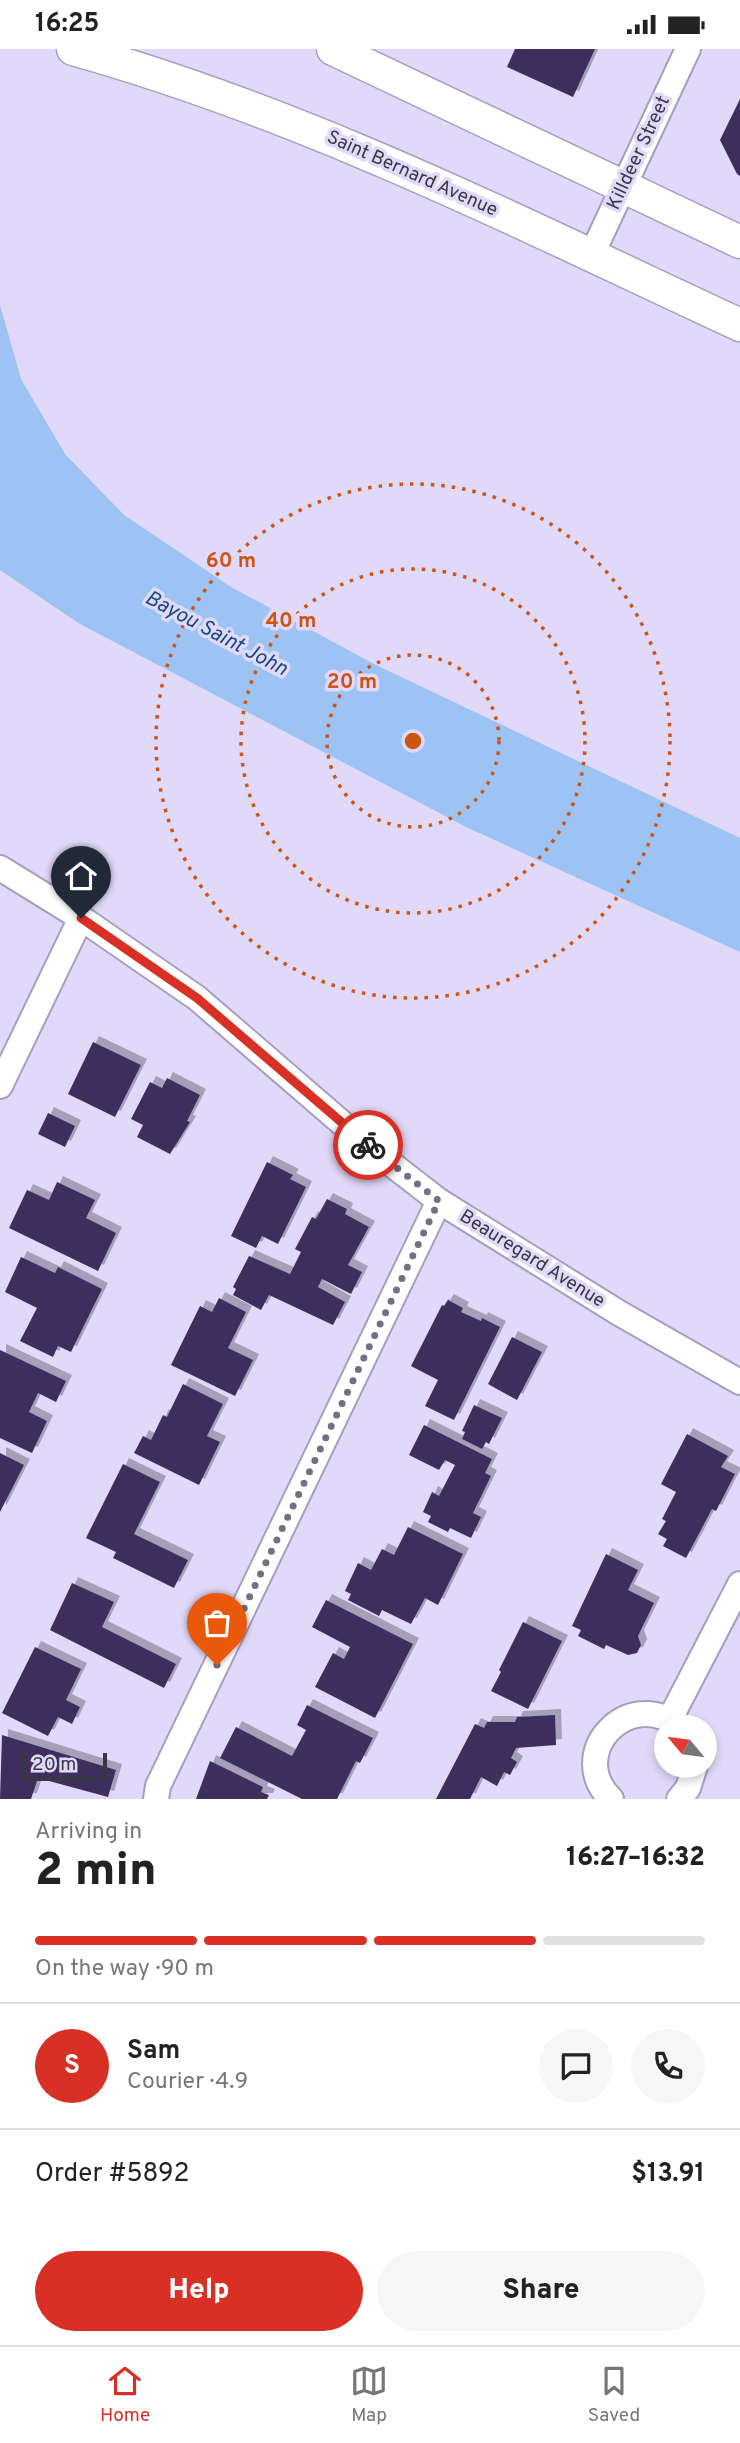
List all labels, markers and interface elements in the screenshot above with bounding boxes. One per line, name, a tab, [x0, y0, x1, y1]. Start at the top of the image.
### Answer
text: 16:25	[35, 8, 99, 41]
street label: Killdeer Street	[602, 92, 676, 214]
street label: Saint Bernard Avenue	[323, 126, 501, 222]
text: 60 m	[206, 548, 256, 575]
water label: Bayou Saint John	[140, 585, 293, 683]
text: 40 m	[266, 608, 316, 635]
text: 20 m	[327, 669, 377, 696]
centre of rings	[401, 729, 425, 753]
pin	[51, 846, 111, 918]
icon: home	[62, 857, 100, 895]
courier	[333, 1110, 403, 1180]
icon: bike	[349, 1126, 387, 1164]
street label: Beauregard Avenue	[455, 1205, 609, 1313]
pin	[187, 1593, 247, 1665]
icon: bag	[198, 1604, 236, 1642]
north arrow	[654, 1715, 718, 1778]
map controls	[654, 1715, 717, 1778]
scale bar	[21, 1750, 107, 1782]
text: 20 m	[32, 1753, 76, 1777]
text: Arriving in	[35, 1818, 142, 1847]
text: 16:27–16:32	[566, 1842, 705, 1875]
text: 2 min	[35, 1843, 157, 1902]
text: On the way · 90 m	[35, 1955, 214, 1984]
button: chat	[539, 2029, 613, 2103]
button: phone	[631, 2029, 705, 2103]
text: Sam	[127, 2035, 180, 2068]
text: S	[64, 2050, 80, 2083]
text: Courier · 4.9	[127, 2068, 248, 2097]
text: Order #5892	[35, 2158, 189, 2191]
text: $13.91	[631, 2158, 705, 2191]
button: Help	[35, 2251, 363, 2331]
button: Share	[377, 2251, 705, 2331]
tab: Home	[100, 2362, 150, 2428]
tab: Map	[350, 2362, 388, 2428]
tab: Saved	[588, 2362, 640, 2428]

